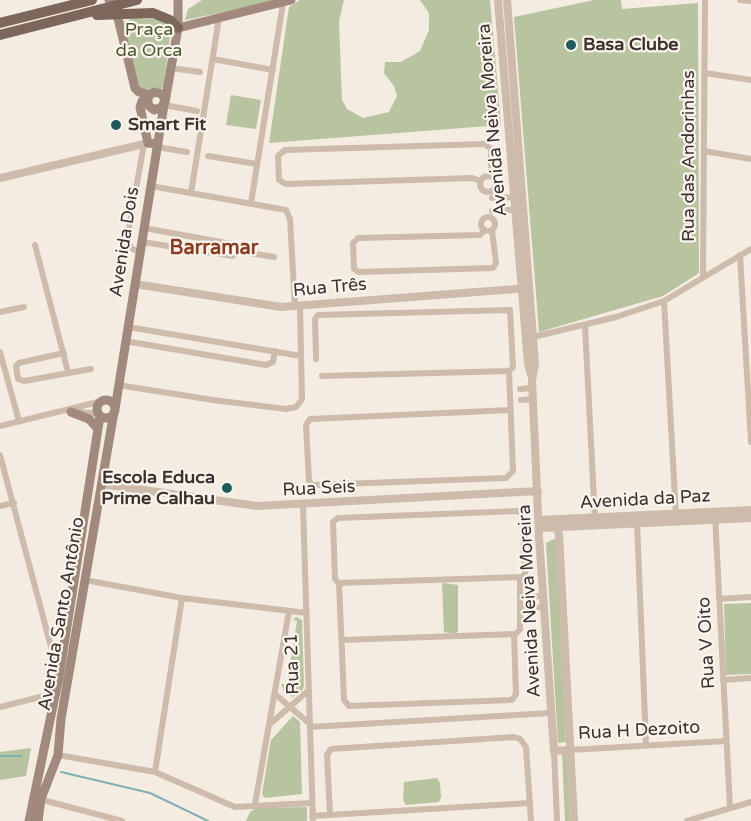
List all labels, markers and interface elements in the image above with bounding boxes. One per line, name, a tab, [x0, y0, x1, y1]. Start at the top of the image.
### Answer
park label: Praça da Orca	[116, 19, 182, 62]
street label: Avenida Neiva Moreira	[474, 23, 512, 217]
place label: Basa Clube	[583, 34, 679, 56]
marker: Basa Clube	[564, 38, 578, 52]
street label: Rua das Andorinhas	[678, 70, 700, 242]
place label: Smart Fit	[128, 114, 206, 136]
marker: Smart Fit	[109, 118, 123, 132]
street label: Avenida Dois	[106, 185, 144, 299]
district label: Barramar	[170, 237, 258, 261]
street label: Rua Três	[292, 274, 368, 302]
place label: Escola Educa Prime Calhau	[101, 467, 215, 510]
street label: Rua Seis	[282, 476, 356, 502]
marker: Escola Educa Prime Calhau	[220, 481, 234, 495]
street label: Avenida da Paz	[579, 486, 711, 514]
street label: Avenida Neiva Moreira	[514, 504, 546, 698]
street label: Avenida Santo Antônio	[34, 515, 90, 713]
street label: Rua V Oito	[694, 596, 720, 690]
street label: Rua 21	[281, 633, 305, 695]
street label: Rua H Dezoito	[577, 717, 701, 745]

